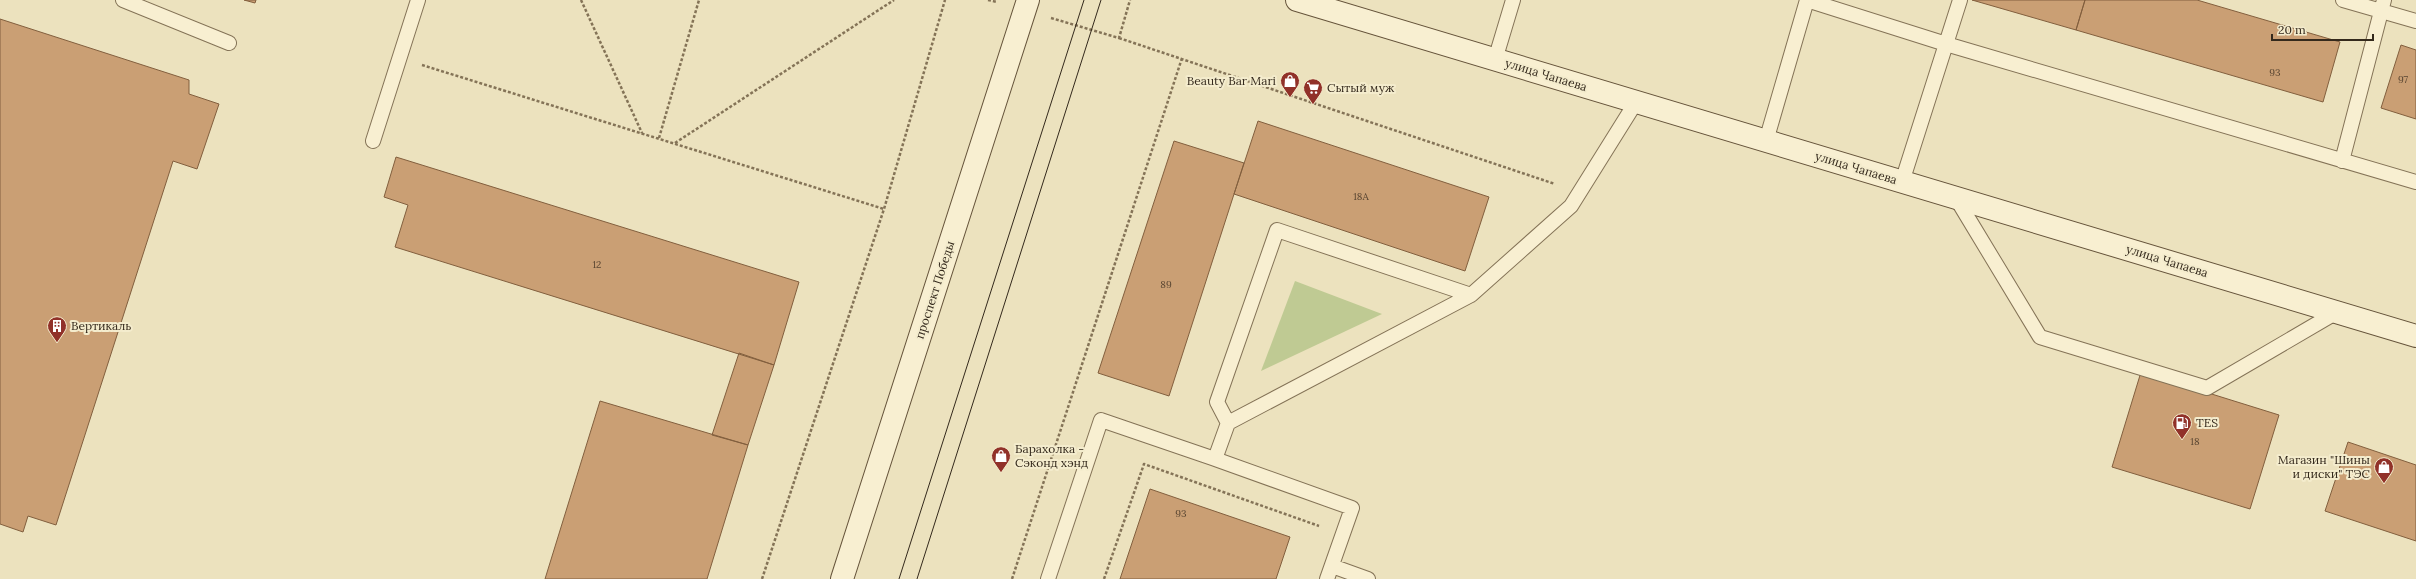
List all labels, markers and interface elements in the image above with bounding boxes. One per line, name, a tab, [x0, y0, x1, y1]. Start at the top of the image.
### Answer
scale bar	[2272, 16, 2373, 42]
text: 20 m	[2278, 22, 2306, 37]
street label: улица Чапаева	[1503, 55, 1589, 94]
house number: 93	[2269, 66, 2281, 79]
shop icon: Beauty Bar Mari	[1279, 70, 1301, 98]
place label: Beauty Bar Mari	[1187, 73, 1276, 88]
house number: 97	[2398, 73, 2408, 86]
supermarket icon: Сытый муж	[1302, 77, 1324, 105]
place label: Сытый муж	[1327, 80, 1395, 95]
street label: улица Чапаева	[1813, 148, 1899, 187]
house number: 18А	[1353, 190, 1369, 203]
street label: проспект Победы	[912, 239, 957, 341]
street label: улица Чапаева	[2124, 241, 2210, 280]
house number: 12	[592, 258, 602, 271]
house number: 89	[1160, 278, 1172, 291]
building icon: Вертикаль	[46, 315, 68, 343]
place label: Вертикаль	[71, 318, 131, 333]
fuel station icon: TES	[2171, 412, 2193, 440]
place label: TES	[2196, 415, 2218, 430]
house number: 18	[2190, 435, 2200, 448]
place label: Барахолка - Сэконд хэнд	[1015, 441, 1088, 470]
shop icon: Барахолка - Сэконд хэнд	[990, 445, 1012, 473]
place label: Магазин "Шины и диски" ТЭС	[2278, 452, 2371, 481]
shop icon: Магазин "Шины и диски" ТЭС	[2373, 456, 2395, 484]
house number: 93	[1175, 507, 1187, 520]

